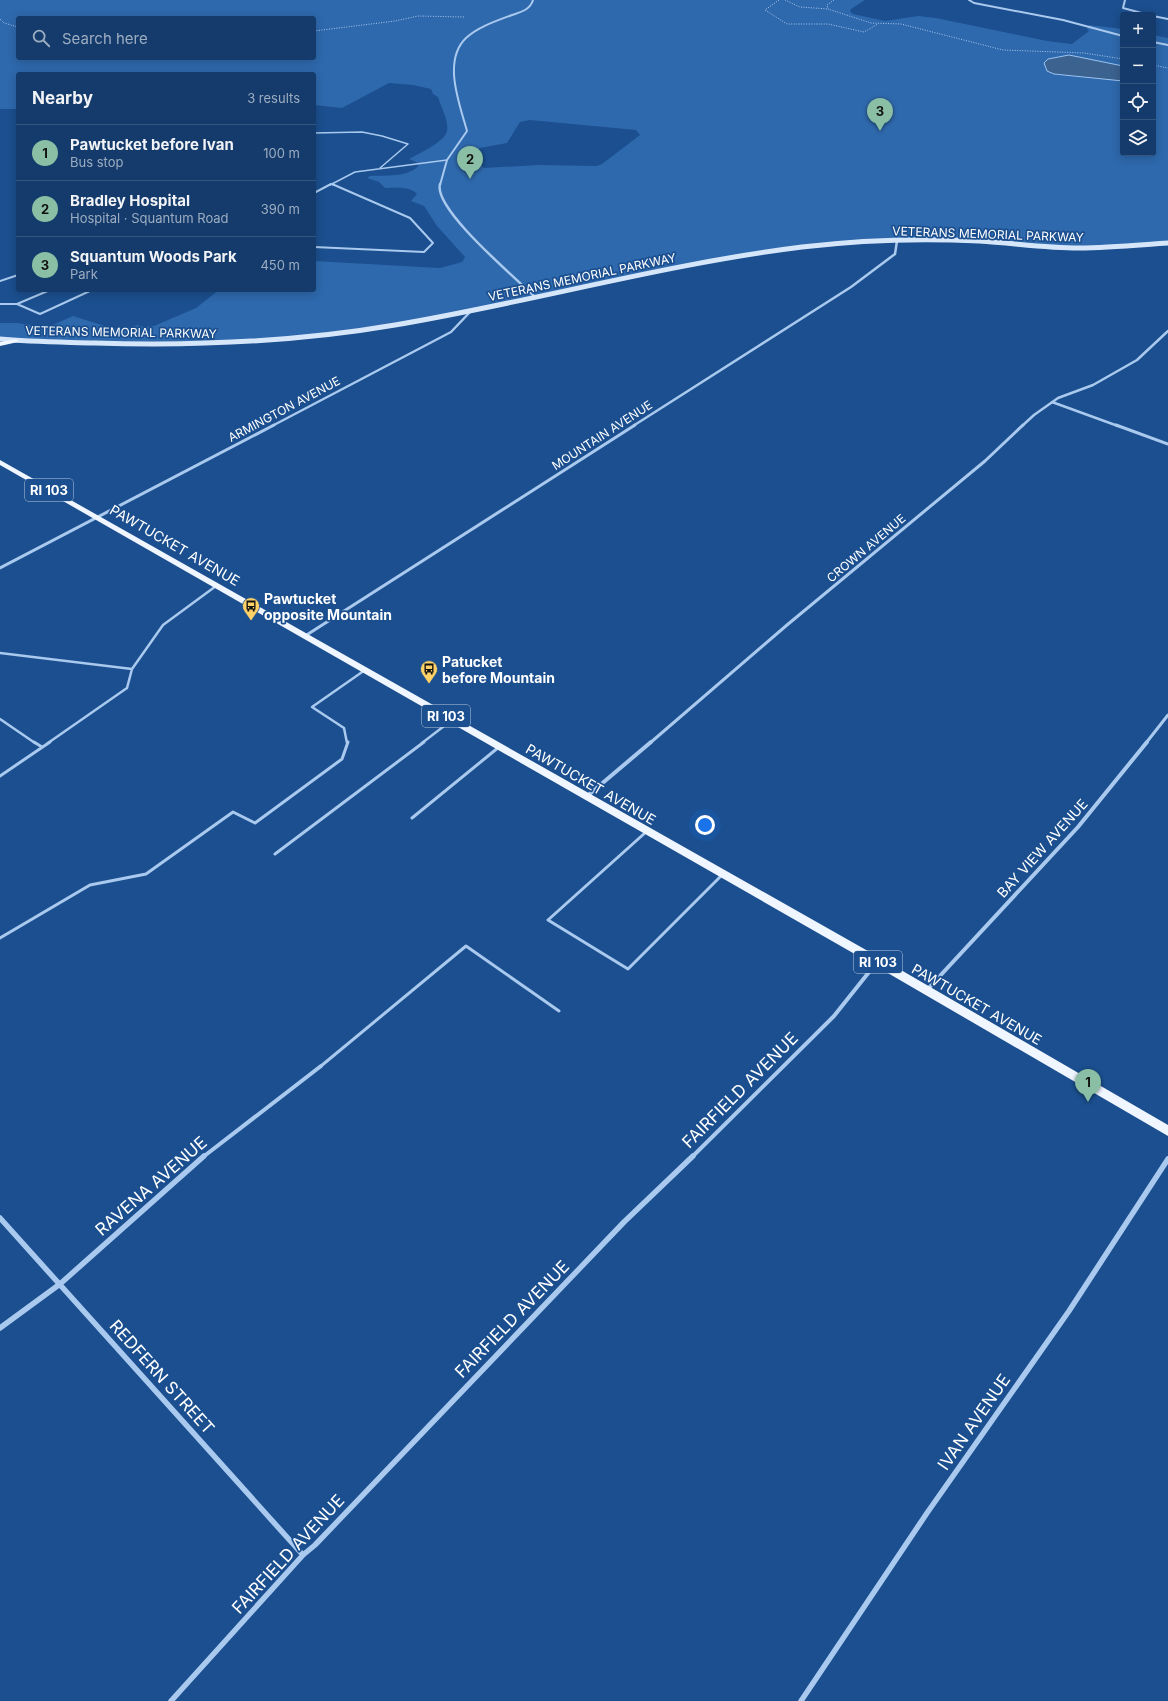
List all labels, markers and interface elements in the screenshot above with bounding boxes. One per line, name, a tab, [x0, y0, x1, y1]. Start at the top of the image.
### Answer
map controls	[1120, 12, 1156, 156]
button: +	[1120, 12, 1156, 48]
search box	[16, 16, 316, 60]
icon: search	[30, 27, 52, 49]
text: Search here	[62, 29, 148, 48]
button: −	[1120, 48, 1156, 84]
button: locate	[1120, 84, 1156, 120]
text: Nearby	[32, 88, 93, 108]
text: 3 results	[247, 90, 300, 106]
pin: 3	[867, 98, 893, 131]
button: layers	[1120, 120, 1156, 156]
text: Pawtucket before Ivan	[70, 135, 234, 154]
text: 1	[42, 145, 48, 161]
text: 100 m	[263, 145, 300, 161]
pin: 2	[457, 146, 483, 179]
text: Bus stop	[70, 154, 123, 170]
text: Bradley Hospital	[70, 191, 190, 210]
text: 2	[41, 201, 49, 217]
text: 390 m	[261, 201, 300, 217]
text: Hospital · Squantum Road	[70, 210, 229, 226]
street label: VETERANS MEMORIAL PARKWAY	[892, 223, 1084, 245]
text: Squantum Woods Park	[70, 247, 237, 266]
street label: VETERANS MEMORIAL PARKWAY	[487, 250, 677, 304]
text: 3	[41, 257, 49, 273]
text: 450 m	[260, 257, 300, 273]
text: Park	[70, 266, 98, 282]
street label: VETERANS MEMORIAL PARKWAY	[25, 323, 217, 341]
street label: ARMINGTON AVENUE	[225, 373, 343, 445]
street label: MOUNTAIN AVENUE	[549, 397, 655, 473]
road number: RI 103	[25, 479, 73, 501]
street label: PAWTUCKET AVENUE	[107, 501, 243, 589]
street label: CROWN AVENUE	[824, 511, 908, 585]
place label: Pawtucket opposite Mountain	[264, 590, 392, 623]
bus stop icon: Pawtucket opposite Mountain	[241, 596, 261, 621]
place label: Patucket before Mountain	[442, 653, 555, 686]
bus stop icon: Patucket before Mountain	[419, 659, 439, 684]
road number: RI 103	[422, 705, 470, 727]
street label: PAWTUCKET AVENUE	[523, 740, 659, 828]
street label: BAY VIEW AVENUE	[993, 795, 1091, 901]
your location	[695, 815, 715, 835]
road number: RI 103	[854, 951, 902, 973]
street label: PAWTUCKET AVENUE	[909, 960, 1045, 1048]
street label: FAIRFIELD AVENUE	[678, 1028, 802, 1152]
pin: 1	[1075, 1069, 1101, 1102]
street label: RAVENA AVENUE	[91, 1132, 211, 1240]
street label: FAIRFIELD AVENUE	[451, 1256, 573, 1382]
street label: REDFERN STREET	[106, 1316, 218, 1438]
street label: IVAN AVENUE	[933, 1370, 1015, 1474]
street label: FAIRFIELD AVENUE	[228, 1490, 348, 1618]

